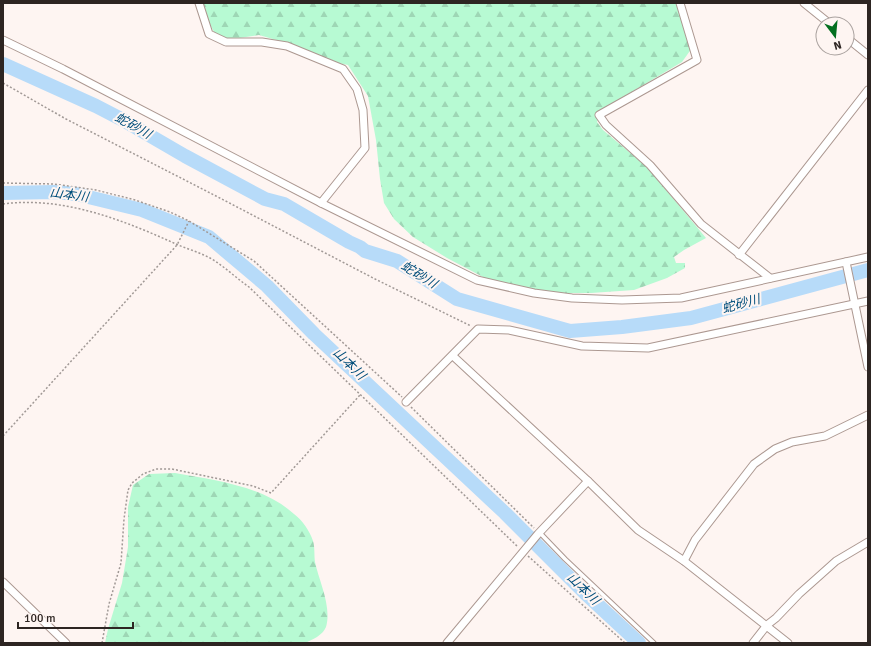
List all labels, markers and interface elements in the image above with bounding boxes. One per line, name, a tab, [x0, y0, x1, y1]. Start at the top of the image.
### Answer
north arrow	[815, 16, 855, 56]
text: N	[832, 38, 843, 52]
water label: 蛇砂川	[112, 110, 156, 143]
water label: 山本川	[49, 184, 91, 206]
water label: 蛇砂川	[398, 258, 441, 293]
water label: 蛇砂川	[720, 291, 764, 317]
water label: 山本川	[329, 345, 370, 385]
water label: 山本川	[563, 570, 604, 610]
scale bar	[18, 604, 133, 630]
text: 100 m	[24, 611, 56, 626]

